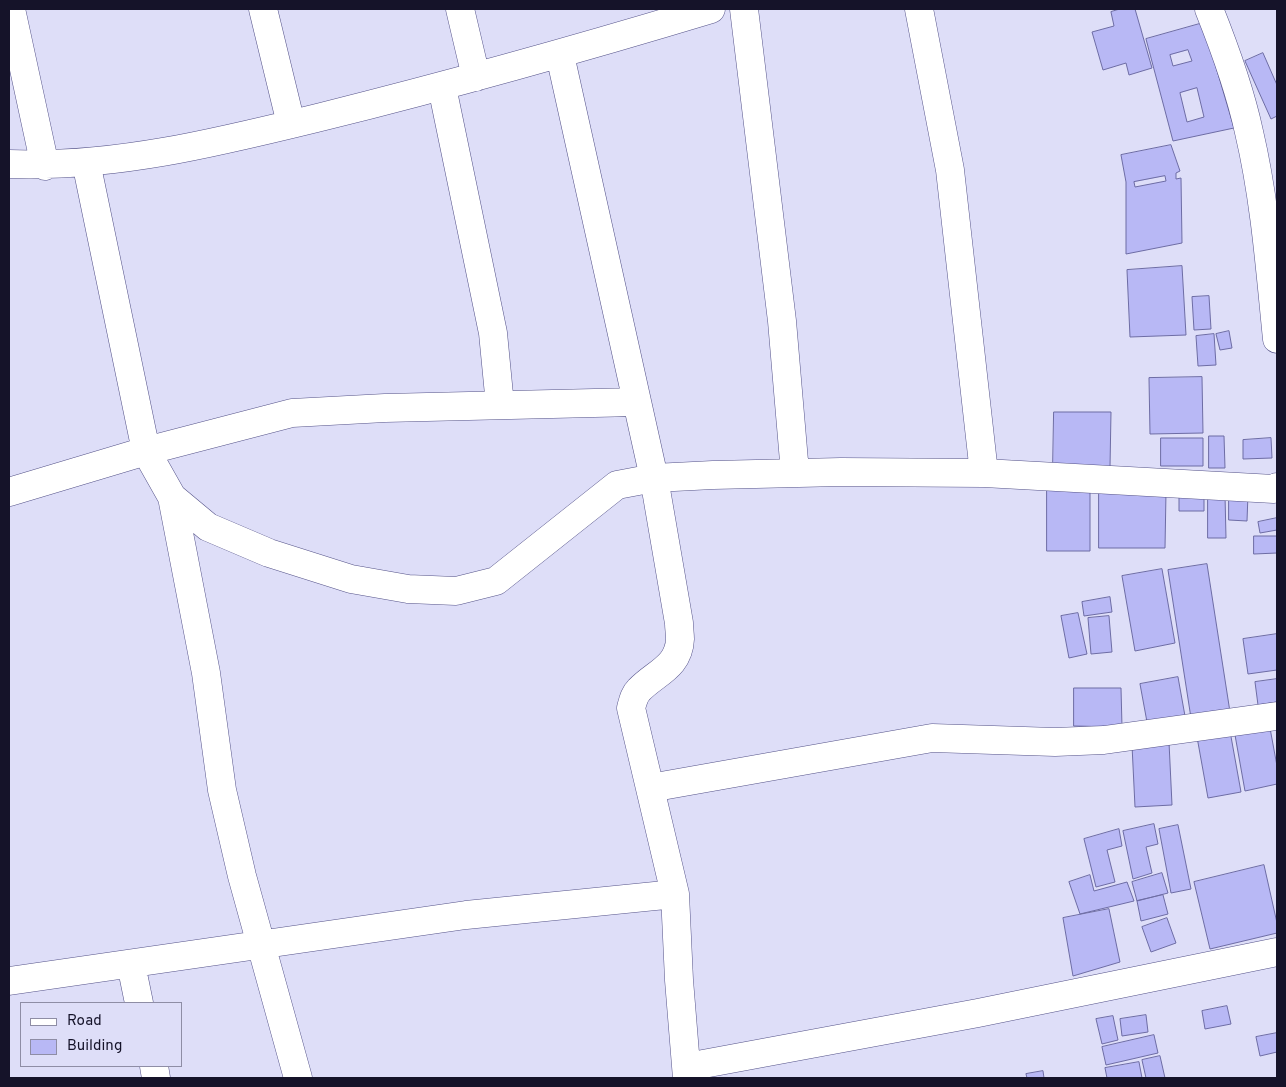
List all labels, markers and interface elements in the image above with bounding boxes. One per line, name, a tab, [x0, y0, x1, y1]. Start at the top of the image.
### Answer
legend	[20, 1002, 182, 1067]
text: Road	[67, 1012, 102, 1031]
text: Building	[67, 1037, 122, 1056]

